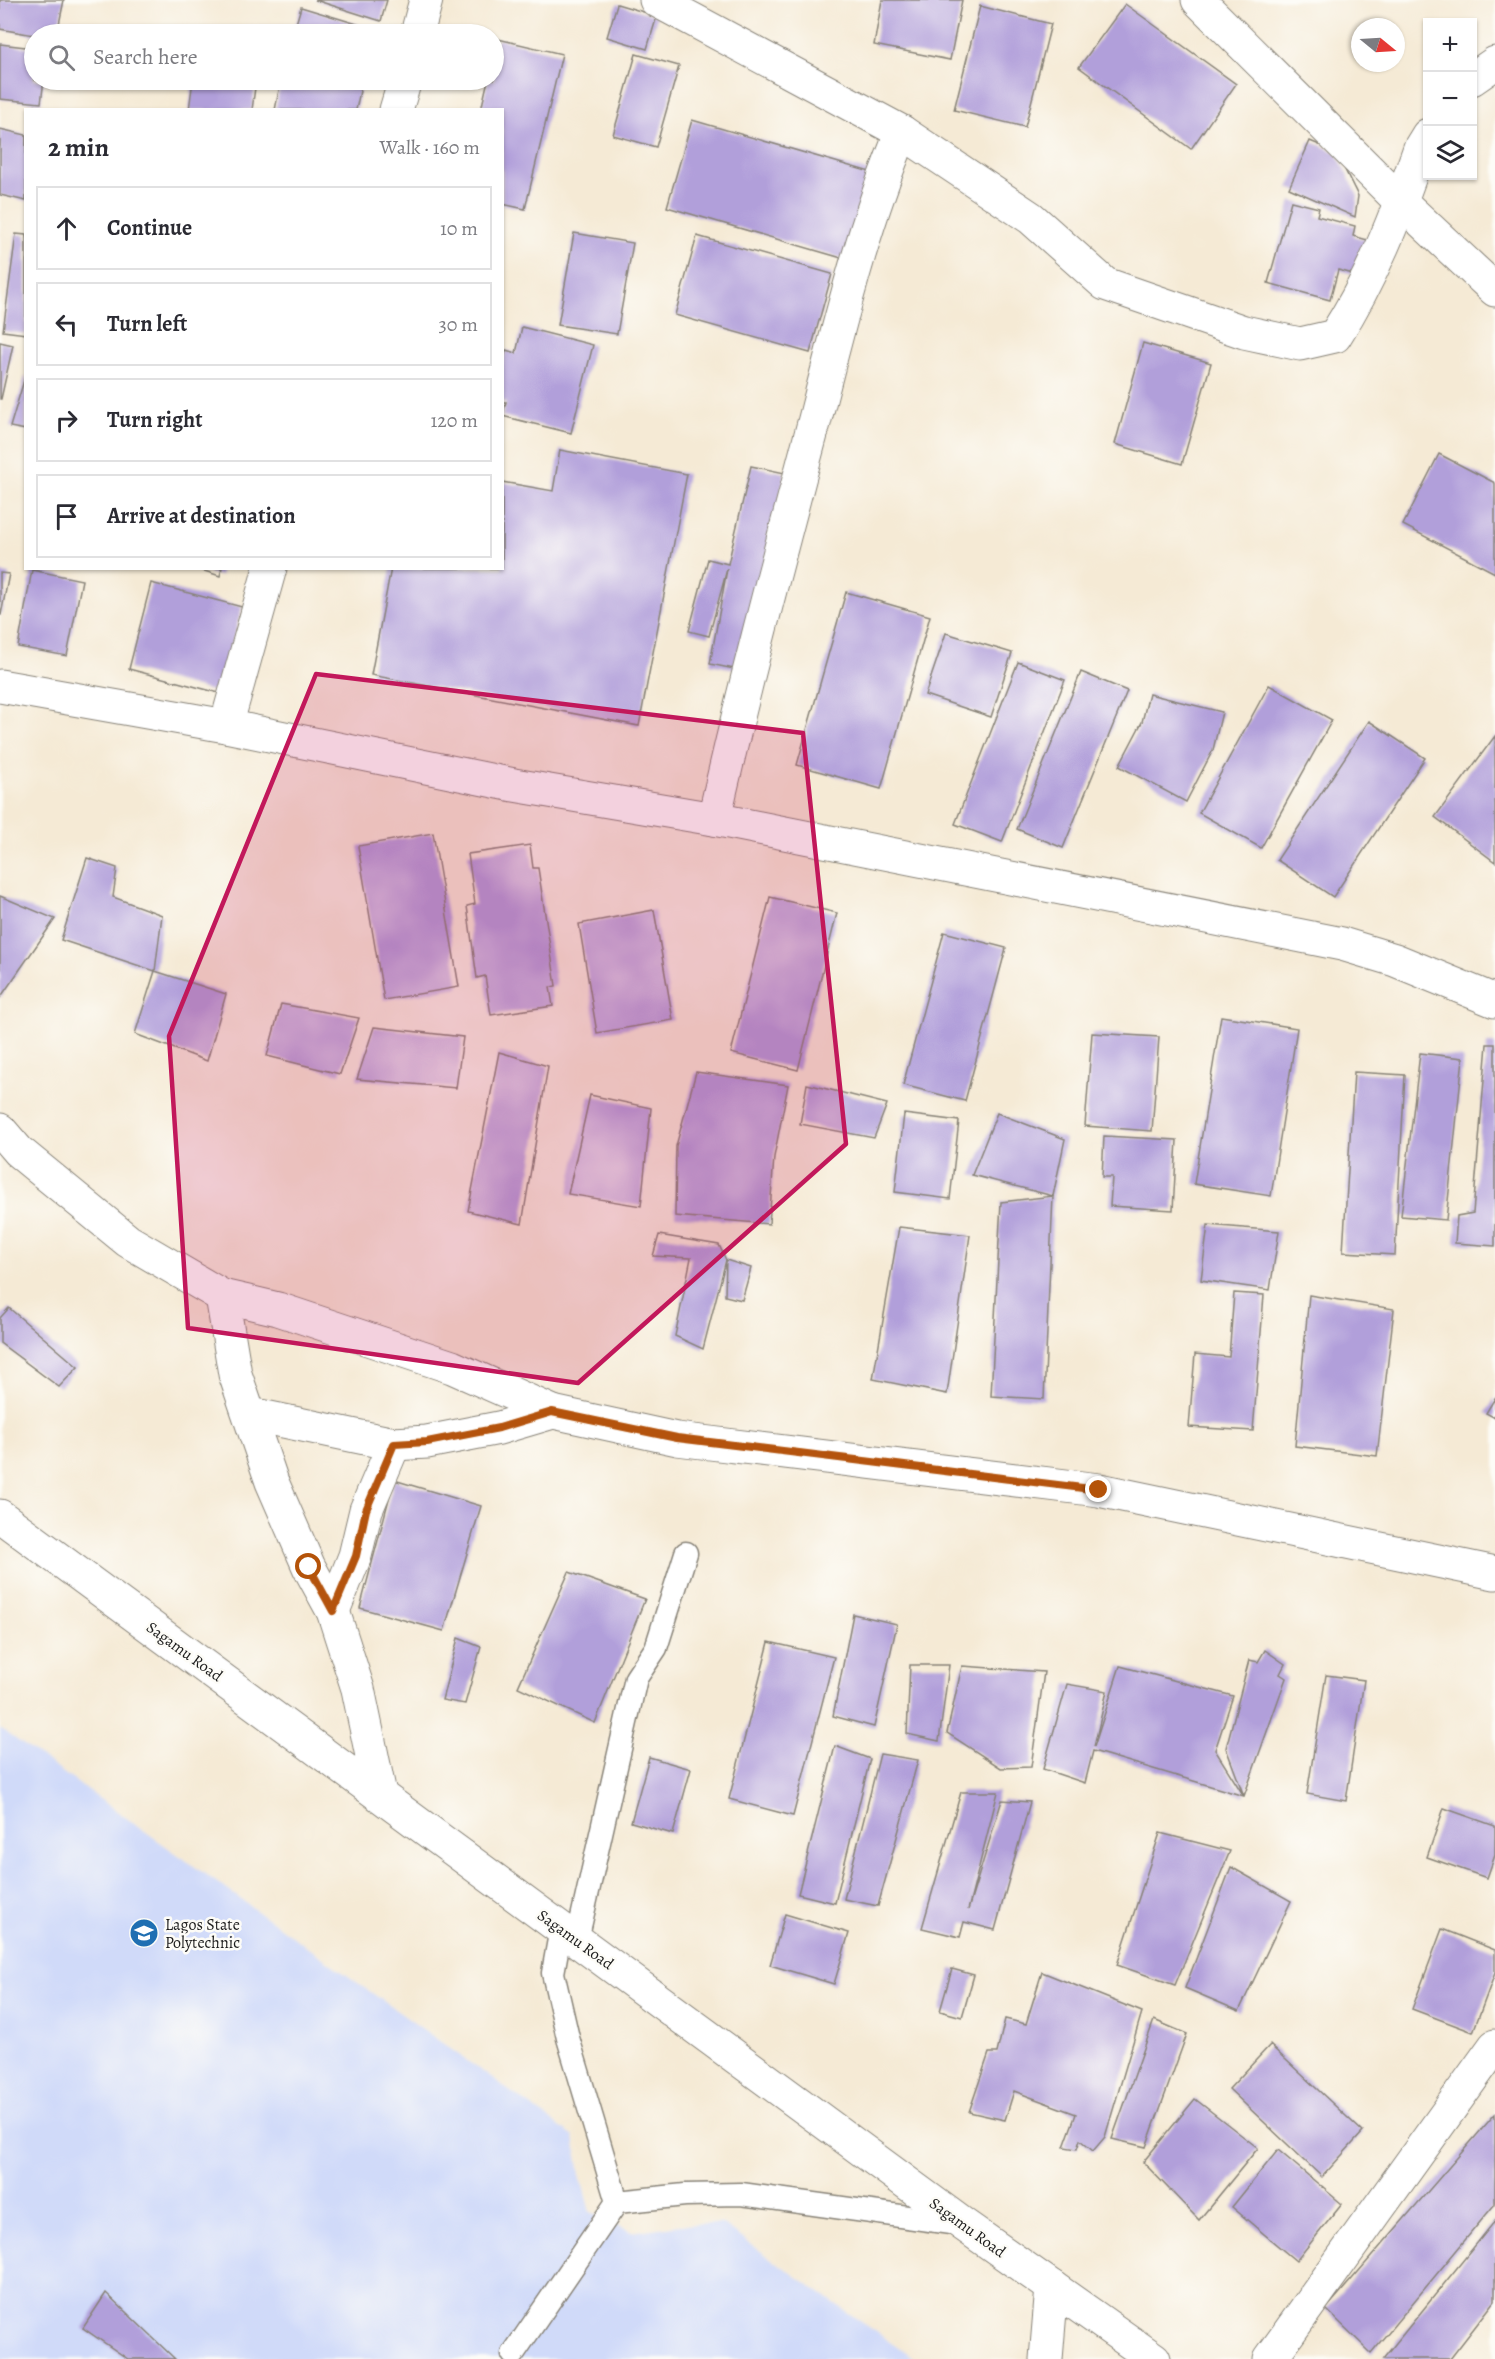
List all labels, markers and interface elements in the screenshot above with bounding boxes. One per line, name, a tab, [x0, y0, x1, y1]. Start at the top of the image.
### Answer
north arrow	[1351, 18, 1405, 72]
map controls	[1423, 18, 1477, 180]
button: +	[1423, 18, 1477, 72]
search box	[24, 24, 504, 90]
icon: search	[45, 41, 78, 74]
text: Search here	[93, 42, 198, 72]
button: −	[1423, 72, 1477, 126]
button: layers	[1423, 126, 1477, 180]
text: 2 min	[48, 130, 109, 165]
text: Walk · 160 m	[380, 134, 480, 161]
icon: ahead	[50, 212, 83, 245]
text: Continue	[107, 213, 192, 243]
text: 10 m	[440, 215, 478, 242]
icon: left	[50, 308, 83, 341]
text: Turn left	[107, 309, 187, 339]
text: 30 m	[438, 311, 478, 338]
icon: right	[50, 404, 83, 437]
text: Turn right	[107, 405, 203, 435]
text: 120 m	[430, 407, 478, 434]
icon: arrive	[50, 500, 83, 533]
text: Arrive at destination	[107, 501, 296, 531]
route end	[1085, 1476, 1111, 1502]
route start	[295, 1553, 321, 1579]
street label: Sagamu Road	[142, 1617, 227, 1687]
street label: Sagamu Road	[533, 1905, 618, 1975]
place label: Lagos State Polytechnic	[165, 1914, 240, 1954]
school or university icon: Lagos State Polytechnic	[128, 1917, 160, 1949]
street label: Sagamu Road	[925, 2193, 1010, 2263]

